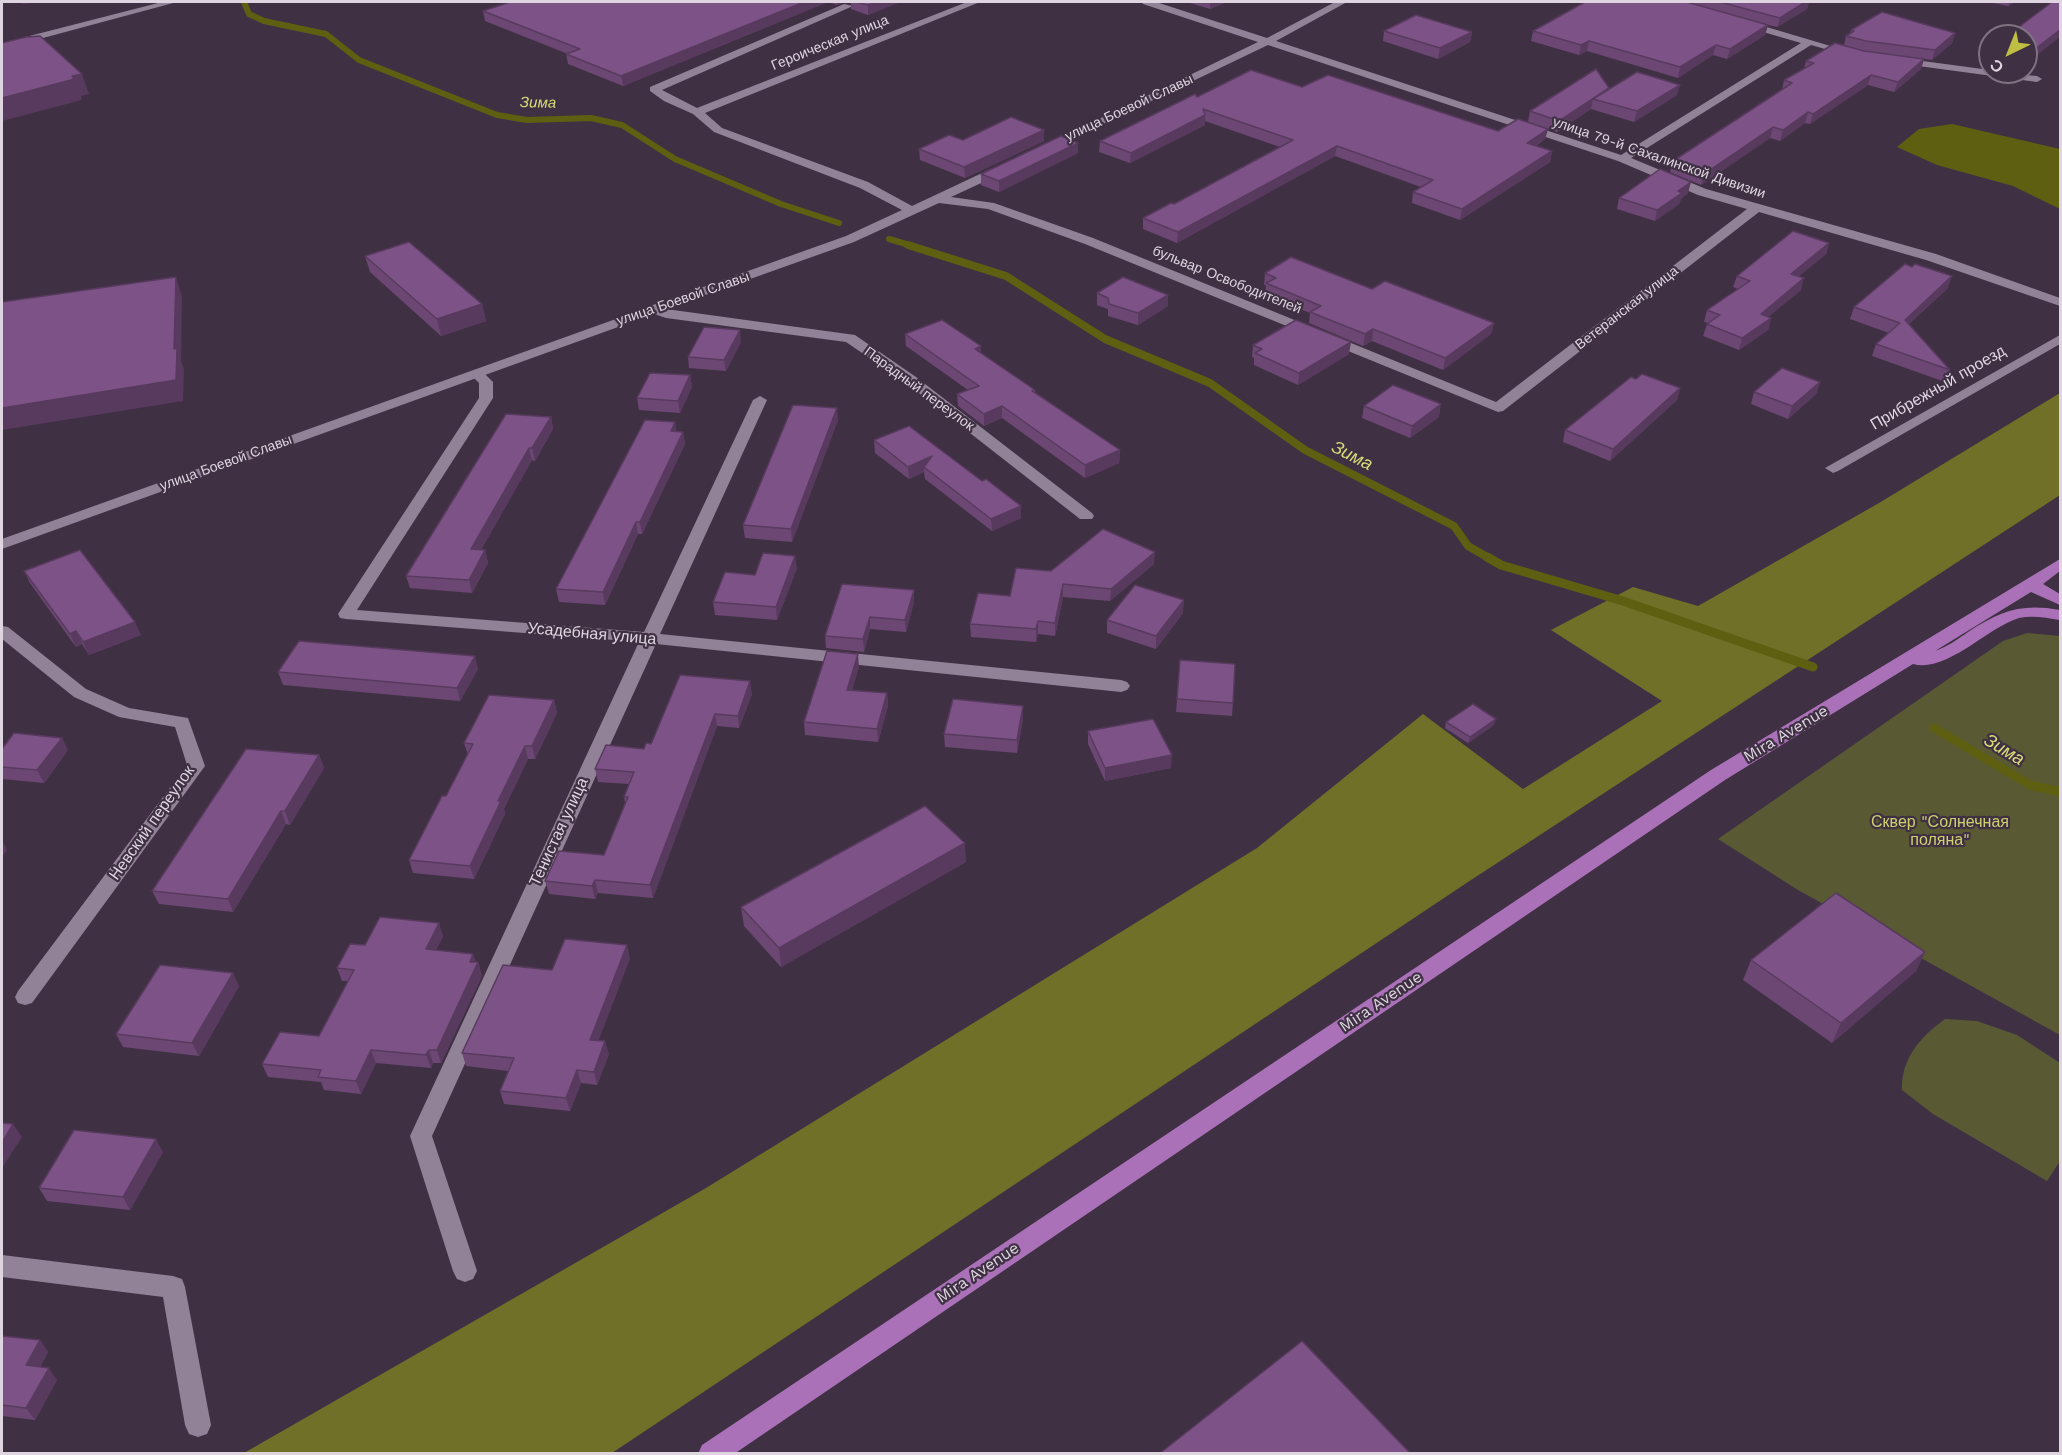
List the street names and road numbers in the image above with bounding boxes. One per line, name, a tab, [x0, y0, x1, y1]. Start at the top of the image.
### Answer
street label: Героическая улица	[769, 12, 891, 74]
street label: улица Боевой Славы	[1062, 71, 1196, 145]
street label: улица 79-й Сахалинской Дивизии	[1550, 114, 1768, 202]
street label: бульвар Освободителей	[1150, 242, 1304, 318]
street label: Ветеранская улица	[1572, 263, 1682, 353]
street label: улица Боевой Славы	[614, 268, 752, 330]
street label: Прибрежный проезд	[1867, 341, 2009, 435]
street label: Парадный переулок	[861, 344, 977, 434]
street label: улица Боевой Славы	[158, 431, 294, 495]
street label: Усадебная улица	[527, 619, 657, 649]
street label: Mira Avenue	[1740, 701, 1832, 767]
street label: Невский переулок	[105, 762, 199, 884]
street label: Тенистая улица	[525, 775, 593, 889]
street label: Mira Avenue	[1336, 967, 1426, 1037]
street label: Mira Avenue	[933, 1238, 1023, 1308]

